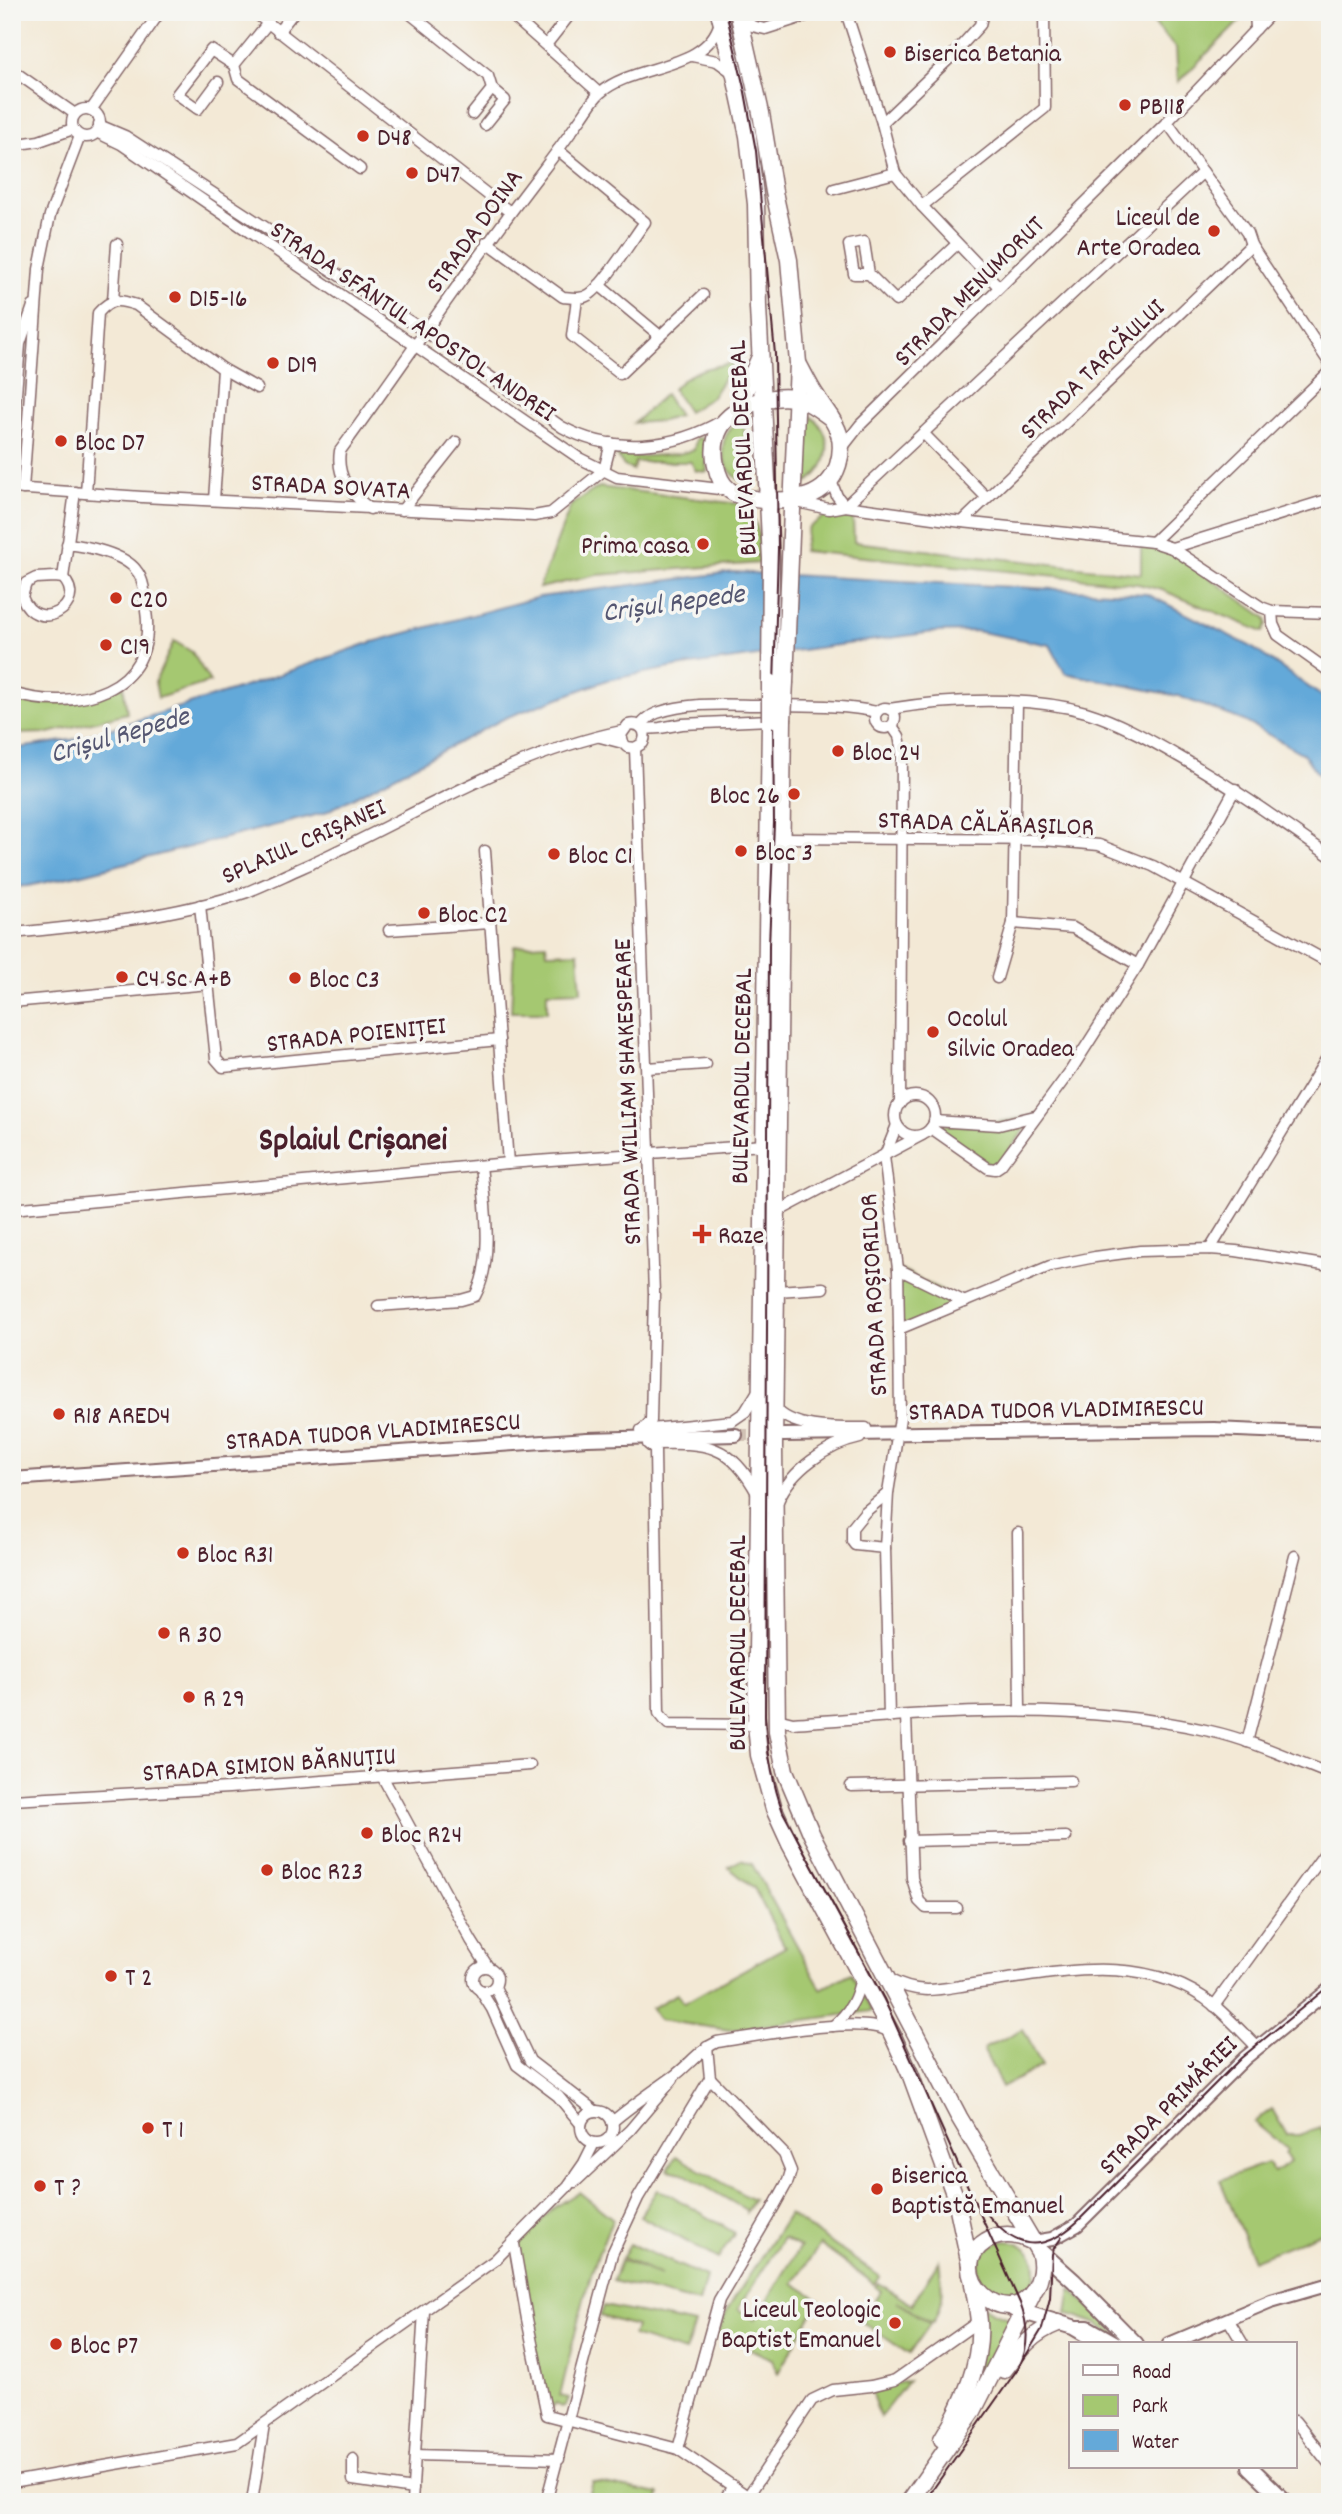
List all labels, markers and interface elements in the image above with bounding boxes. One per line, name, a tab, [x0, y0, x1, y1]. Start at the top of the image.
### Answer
place label: Biserica Betania	[904, 37, 1062, 74]
marker: Biserica Betania	[882, 44, 898, 60]
place label: PB118	[1139, 90, 1185, 127]
marker: PB118	[1117, 97, 1133, 113]
place label: D48	[377, 121, 412, 158]
marker: D48	[355, 128, 371, 144]
place label: D47	[426, 158, 460, 195]
street label: STRADA DOINA	[418, 162, 534, 302]
marker: D47	[404, 165, 420, 181]
place label: Liceul de Arte Oradea	[1077, 201, 1201, 268]
street label: STRADA MENUMORUT	[887, 208, 1055, 376]
street label: STRADA SFÂNTUL APOSTOL ANDREI	[261, 213, 563, 433]
marker: Liceul de Arte Oradea	[1206, 223, 1222, 239]
place label: D15-16	[189, 282, 247, 319]
marker: D15-16	[167, 289, 183, 305]
street label: STRADA TARCĂULUI	[1012, 291, 1174, 450]
street label: BULEVARDUL DECEBAL	[720, 339, 769, 557]
place label: D19	[287, 348, 318, 385]
marker: D19	[265, 355, 281, 371]
place label: Bloc D7	[75, 426, 145, 463]
marker: Bloc D7	[53, 433, 69, 449]
street label: STRADA SOVATA	[250, 466, 412, 511]
place label: Prima casa	[581, 529, 690, 566]
marker: Prima casa	[695, 536, 711, 552]
water label: Crișul Repede	[600, 576, 749, 636]
place label: C20	[130, 583, 168, 620]
marker: C20	[108, 590, 124, 606]
place label: C19	[120, 630, 150, 667]
marker: C19	[98, 637, 114, 653]
water label: Crișul Repede	[46, 698, 196, 777]
place label: Bloc 24	[852, 736, 921, 773]
marker: Bloc 24	[830, 743, 846, 759]
place label: Bloc 26	[709, 779, 780, 816]
marker: Bloc 26	[786, 786, 802, 802]
street label: SPLAIUL CRIȘANEI	[216, 790, 393, 896]
street label: STRADA CĂLĂRAȘILOR	[877, 803, 1095, 848]
place label: Bloc 3	[755, 836, 813, 873]
place label: Bloc C1	[568, 839, 633, 876]
marker: Bloc 3	[733, 843, 749, 859]
marker: Bloc C1	[546, 846, 562, 862]
place label: Bloc C2	[438, 898, 509, 935]
marker: Bloc C2	[416, 905, 432, 921]
street label: STRADA WILLIAM SHAKESPEARE	[606, 938, 653, 1246]
place label: C4 Sc A+B	[136, 962, 232, 999]
place label: Bloc C3	[309, 963, 380, 1000]
street label: BULEVARDUL DECEBAL	[723, 967, 764, 1184]
marker: C4 Sc A+B	[114, 969, 130, 985]
marker: Bloc C3	[287, 970, 303, 986]
place label: Ocolul Silvic Oradea	[947, 1002, 1075, 1069]
street label: STRADA POIENIȚEI	[265, 1009, 448, 1064]
marker: Ocolul Silvic Oradea	[925, 1024, 941, 1040]
district label: Splaiul Crișanei	[259, 1119, 447, 1166]
street label: STRADA ROȘIORILOR	[852, 1193, 899, 1397]
place label: Raze	[718, 1219, 764, 1256]
marker: Raze	[692, 1224, 712, 1244]
street label: STRADA TUDOR VLADIMIRESCU	[908, 1390, 1204, 1433]
place label: R18 ARED4	[73, 1399, 171, 1436]
street label: STRADA TUDOR VLADIMIRESCU	[225, 1405, 522, 1462]
marker: R18 ARED4	[51, 1406, 67, 1422]
street label: BULEVARDUL DECEBAL	[721, 1535, 758, 1751]
place label: Bloc R31	[197, 1538, 273, 1575]
marker: Bloc R31	[175, 1545, 191, 1561]
place label: R 30	[178, 1618, 222, 1655]
marker: R 30	[156, 1625, 172, 1641]
place label: R 29	[203, 1682, 245, 1719]
marker: R 29	[181, 1689, 197, 1705]
street label: STRADA SIMION BĂRNUȚIU	[141, 1739, 397, 1794]
place label: Bloc R24	[381, 1818, 462, 1855]
marker: Bloc R24	[359, 1825, 375, 1841]
place label: Bloc R23	[281, 1855, 363, 1892]
marker: Bloc R23	[259, 1862, 275, 1878]
place label: T 2	[125, 1961, 153, 1998]
marker: T 2	[103, 1968, 119, 1984]
street label: STRADA PRIMĂRIEI	[1091, 2028, 1248, 2185]
place label: T 1	[162, 2113, 184, 2150]
marker: T 1	[140, 2120, 156, 2136]
place label: Biserica Baptistă Emanuel	[891, 2159, 1064, 2226]
place label: T ?	[54, 2171, 81, 2208]
marker: T ?	[32, 2178, 48, 2194]
marker: Biserica Baptistă Emanuel	[869, 2181, 885, 2197]
place label: Liceul Teologic Baptist Emanuel	[721, 2293, 881, 2360]
marker: Liceul Teologic Baptist Emanuel	[887, 2315, 903, 2331]
place label: Bloc P7	[70, 2329, 138, 2366]
marker: Bloc P7	[48, 2336, 64, 2352]
legend	[1069, 2342, 1296, 2468]
text: Road	[1132, 2359, 1171, 2389]
text: Park	[1132, 2393, 1168, 2423]
text: Water	[1132, 2429, 1179, 2459]

